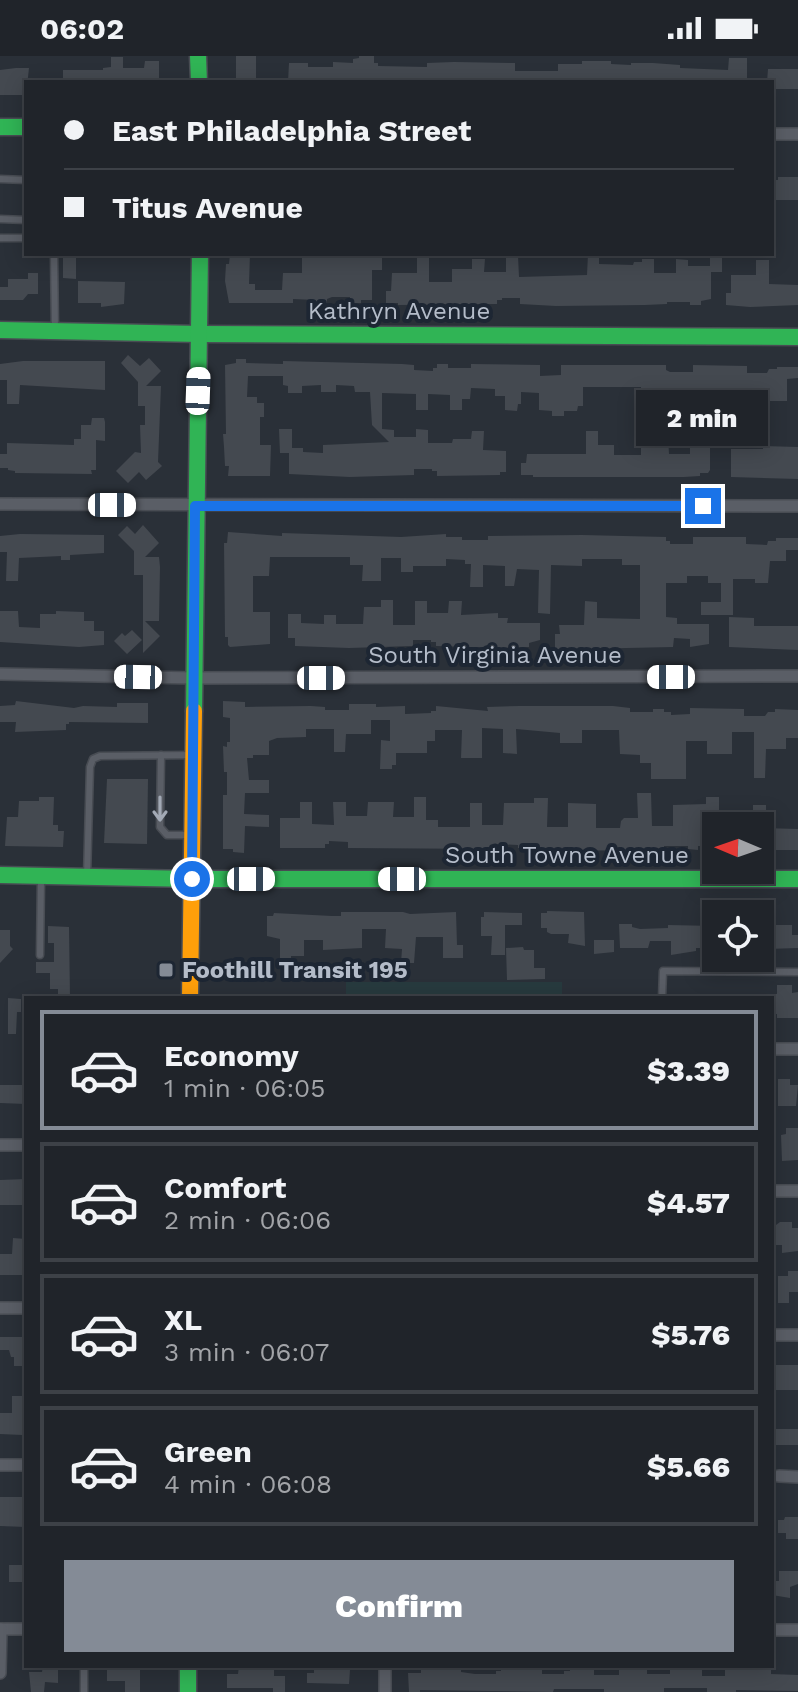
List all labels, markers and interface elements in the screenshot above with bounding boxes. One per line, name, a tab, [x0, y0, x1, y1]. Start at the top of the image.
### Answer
text: 06:02	[40, 11, 124, 46]
text: East Philadelphia Street	[112, 113, 471, 148]
text: Titus Avenue	[112, 190, 303, 225]
street label: Kathryn Avenue	[308, 297, 490, 325]
car	[185, 367, 211, 415]
callout: 2 min	[637, 390, 769, 446]
text: 2 min	[667, 403, 737, 433]
route end	[685, 488, 721, 524]
car	[88, 493, 136, 517]
street label: South Virginia Avenue	[368, 641, 622, 669]
car	[114, 665, 162, 689]
car	[647, 665, 695, 689]
car	[297, 666, 345, 690]
one-way arrow	[152, 795, 168, 822]
north arrow	[702, 812, 774, 884]
map controls	[702, 812, 774, 972]
street label: South Towne Avenue	[445, 841, 689, 869]
route start	[174, 861, 210, 897]
car	[227, 867, 275, 891]
car	[378, 867, 426, 891]
button: locate	[702, 900, 774, 972]
place label: Foothill Transit 195	[182, 956, 408, 984]
marker: Foothill Transit 195	[157, 961, 175, 979]
icon: car	[68, 1034, 140, 1106]
text: Economy	[164, 1038, 299, 1073]
text: $3.39	[647, 1053, 730, 1088]
text: 1 min · 06:05	[164, 1073, 325, 1103]
icon: car	[68, 1166, 140, 1238]
text: Comfort	[164, 1170, 286, 1205]
text: $4.57	[647, 1185, 730, 1220]
text: 2 min · 06:06	[164, 1205, 331, 1235]
icon: car	[68, 1298, 140, 1370]
text: XL	[164, 1302, 202, 1337]
text: $5.76	[651, 1317, 730, 1352]
text: 3 min · 06:07	[164, 1337, 329, 1367]
icon: car	[68, 1430, 140, 1502]
text: Green	[164, 1434, 252, 1469]
text: $5.66	[647, 1449, 730, 1484]
text: 4 min · 06:08	[164, 1469, 332, 1499]
button: Confirm	[64, 1560, 734, 1652]

